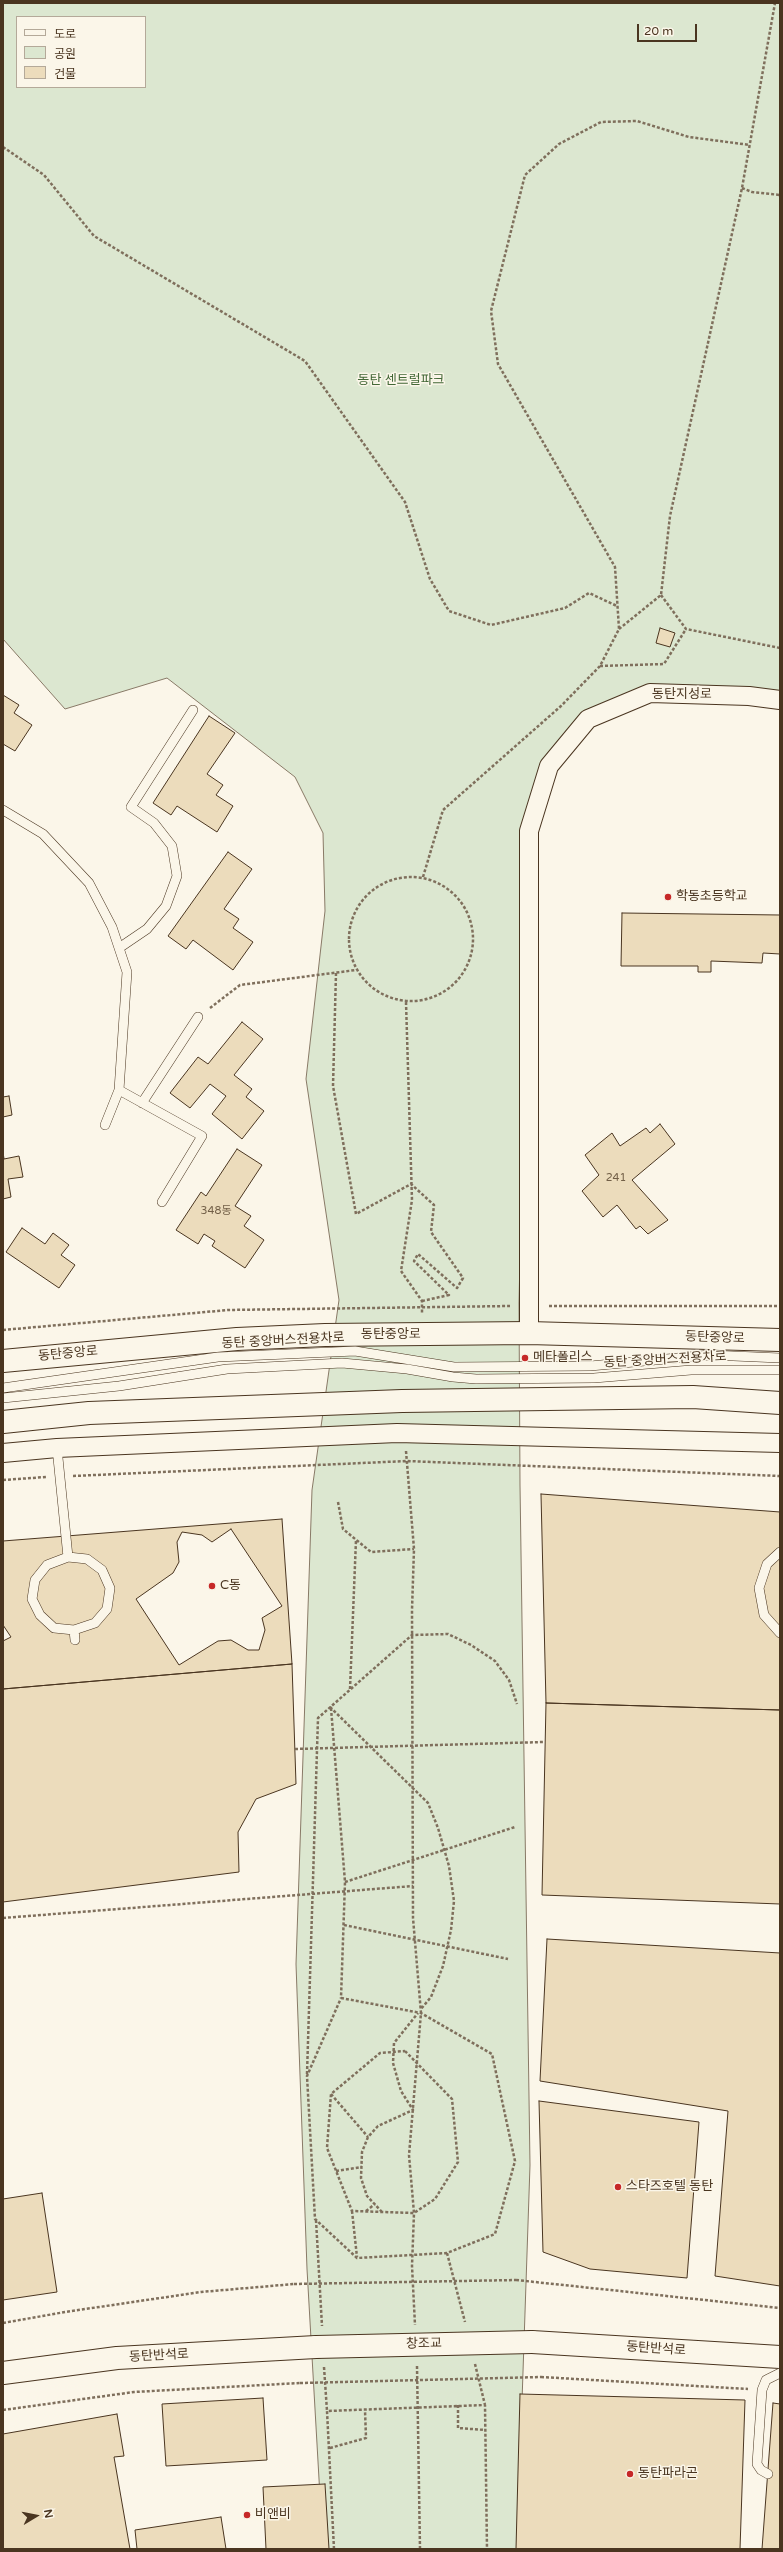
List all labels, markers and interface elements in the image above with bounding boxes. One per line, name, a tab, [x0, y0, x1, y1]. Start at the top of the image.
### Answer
legend	[16, 16, 146, 88]
scale bar	[639, 16, 699, 42]
text: 20 m	[644, 24, 673, 38]
text: 도로	[54, 27, 76, 41]
text: 공원	[54, 47, 76, 61]
text: 건물	[54, 67, 76, 81]
park label: 동탄 센트럴파크	[357, 373, 445, 389]
street label: 동탄지성로	[652, 687, 712, 703]
place label: 학동초등학교	[676, 889, 748, 905]
marker: 학동초등학교	[663, 892, 673, 902]
house number: 241	[606, 1171, 626, 1185]
house number: 348동	[201, 1204, 231, 1218]
street label: 동탄중앙로	[361, 1327, 421, 1343]
street label: 동탄중앙로	[685, 1329, 745, 1347]
street label: 동탄 중앙버스전용차로	[221, 1330, 345, 1352]
street label: 동탄중앙로	[38, 1344, 98, 1364]
street label: 동탄 중앙버스전용차로	[603, 1349, 727, 1371]
place label: 메타폴리스	[533, 1350, 593, 1366]
marker: 메타폴리스	[520, 1353, 530, 1363]
place label: C동	[220, 1578, 241, 1594]
marker: C동	[207, 1581, 217, 1591]
place label: 스타즈호텔 동탄	[626, 2179, 713, 2195]
marker: 스타즈호텔 동탄	[613, 2182, 623, 2192]
street label: 창조교	[406, 2336, 442, 2352]
street label: 동탄반석로	[626, 2339, 686, 2359]
street label: 동탄반석로	[129, 2347, 189, 2365]
place label: 동탄파라곤	[638, 2466, 698, 2482]
marker: 동탄파라곤	[625, 2469, 635, 2479]
north arrow	[16, 2496, 56, 2536]
place label: 비앤비	[255, 2507, 291, 2523]
text: N	[41, 2508, 55, 2519]
marker: 비앤비	[242, 2510, 252, 2520]

